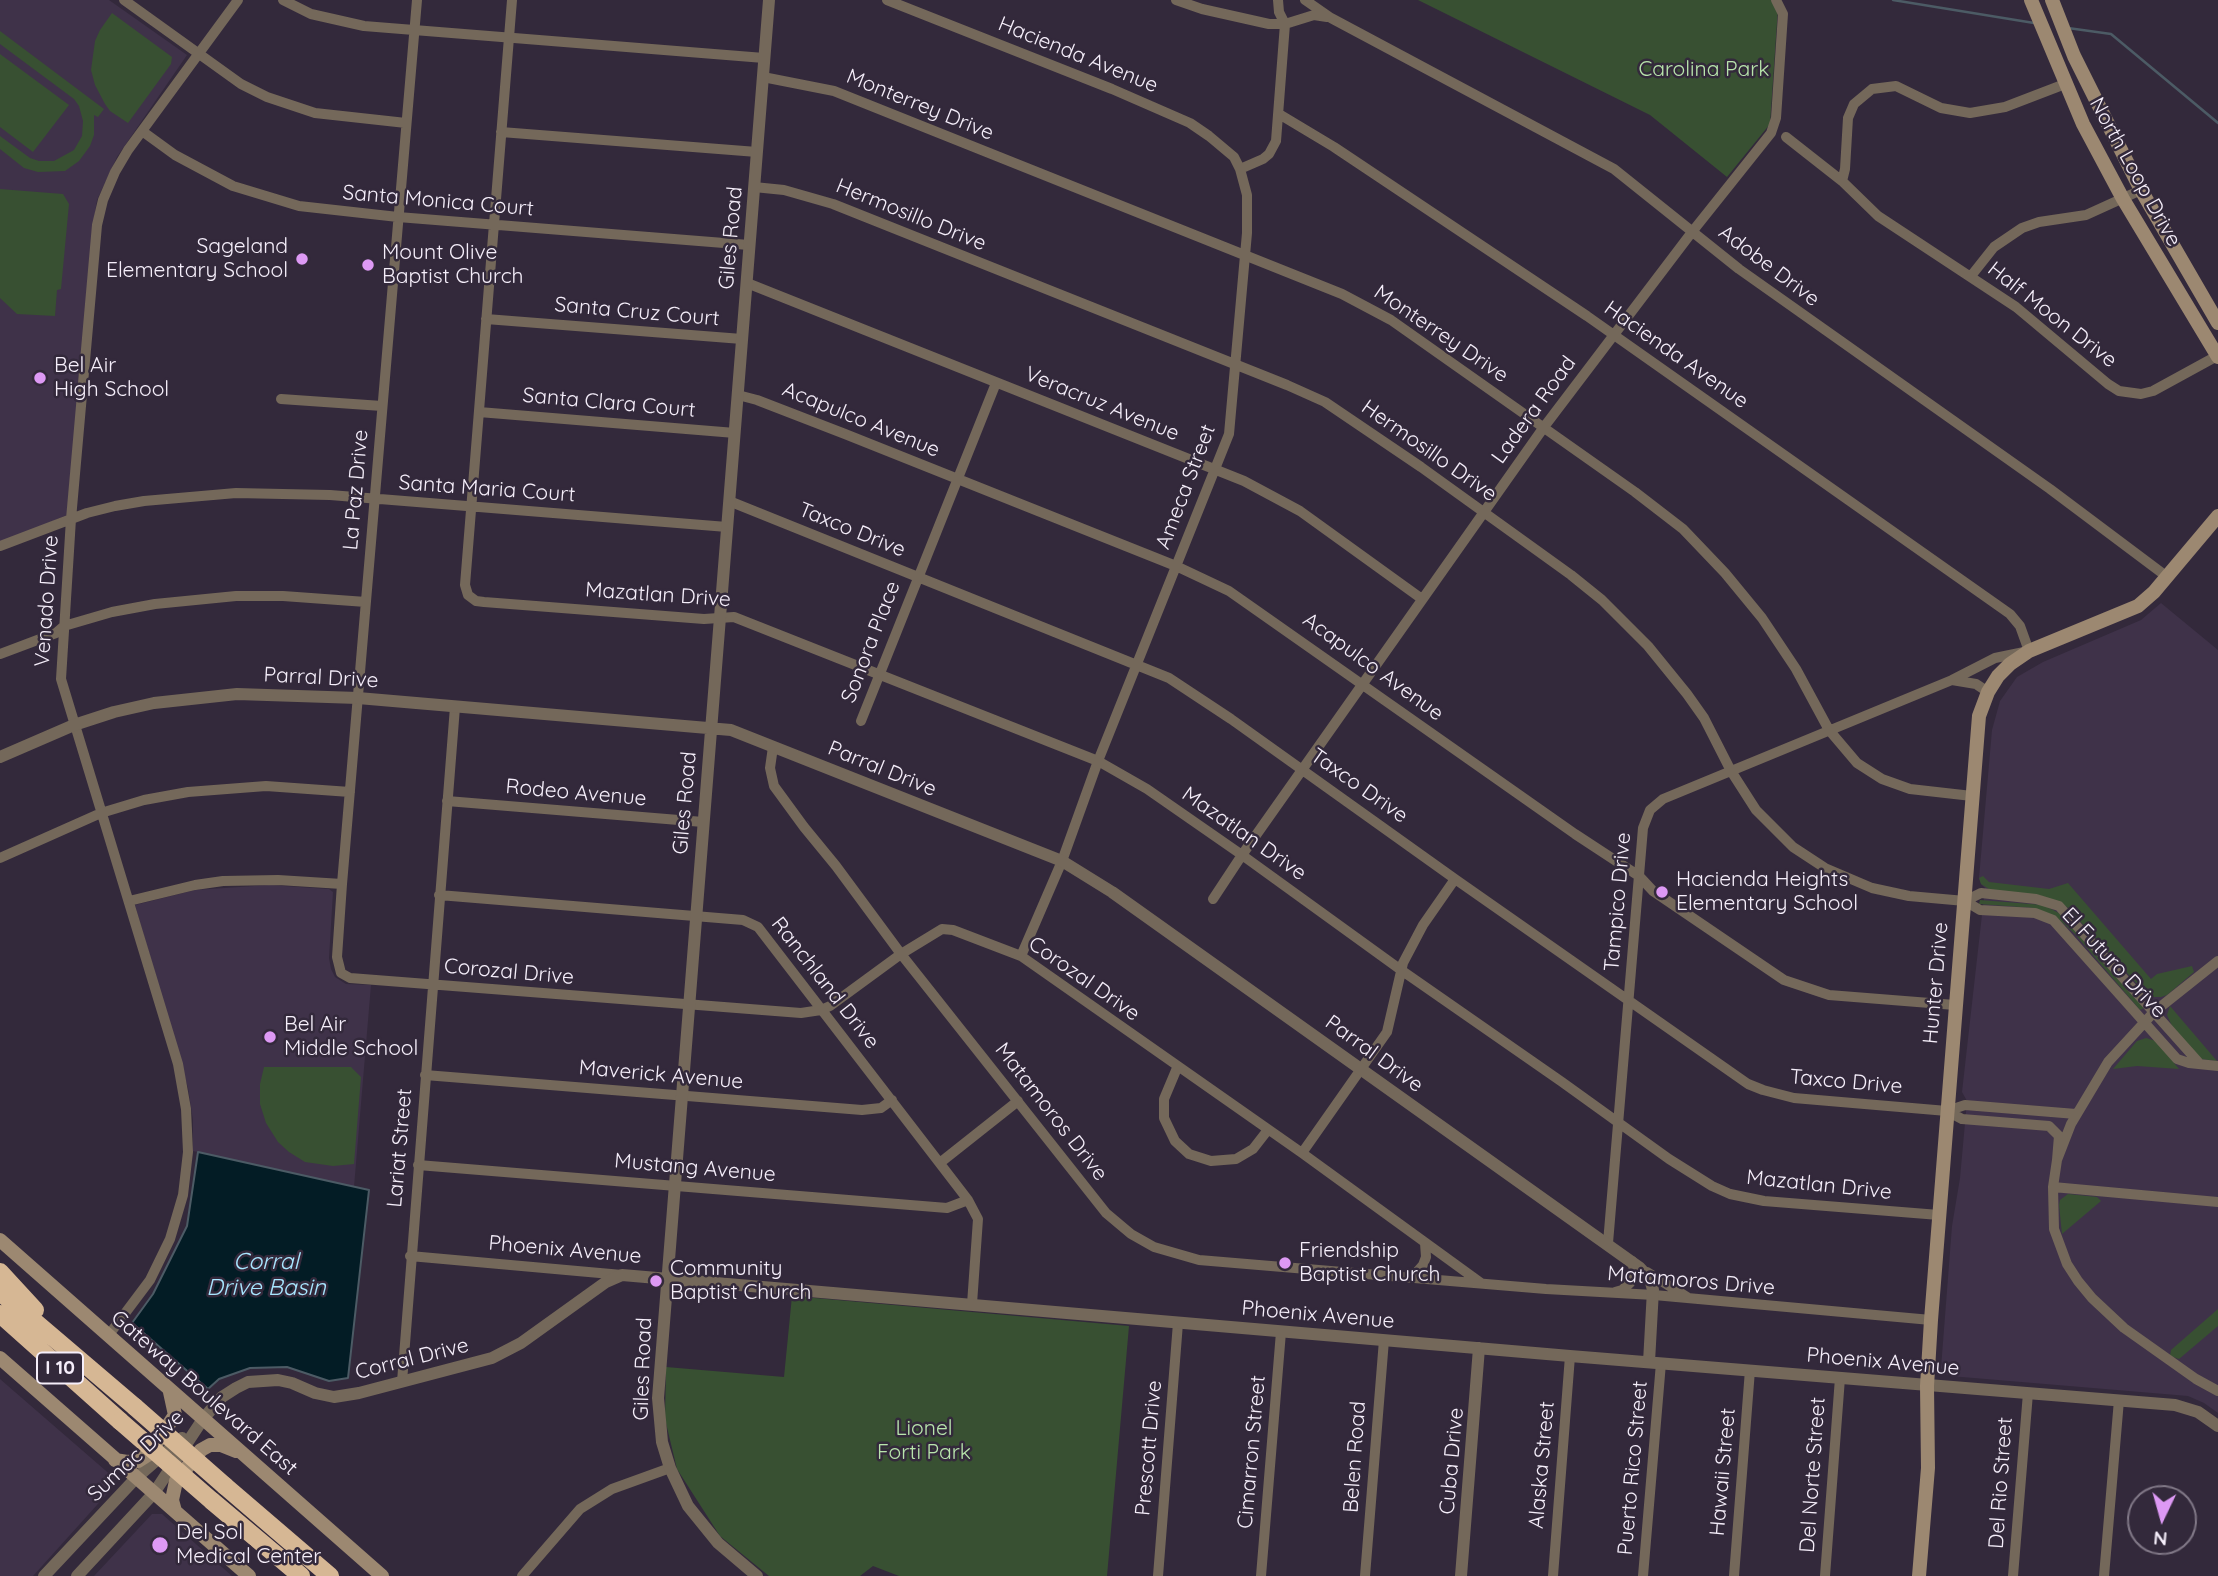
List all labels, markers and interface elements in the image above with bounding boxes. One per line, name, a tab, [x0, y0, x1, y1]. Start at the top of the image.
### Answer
street label: Hacienda Avenue	[994, 11, 1162, 99]
park label: Carolina Park	[1638, 57, 1770, 83]
street label: Monterrey Drive	[843, 64, 997, 146]
street label: North Loop Drive	[2084, 93, 2186, 251]
street label: Hermosillo Drive	[832, 173, 990, 257]
street label: Santa Monica Court	[341, 180, 535, 222]
street label: Giles Road	[714, 185, 748, 291]
street label: Adobe Drive	[1714, 220, 1824, 312]
place label: Sageland Elementary School	[106, 234, 288, 284]
place label: Mount Olive Baptist Church	[382, 240, 523, 290]
marker: Sageland Elementary School	[294, 251, 310, 267]
marker: Mount Olive Baptist Church	[360, 257, 376, 273]
street label: Half Moon Drive	[1982, 257, 2122, 373]
street label: Monterrey Drive	[1369, 280, 1513, 388]
street label: Santa Cruz Court	[554, 292, 720, 332]
street label: Hacienda Avenue	[1599, 296, 1753, 414]
street label: Ladera Road	[1487, 351, 1581, 469]
place label: Bel Air High School	[54, 353, 169, 403]
street label: Veracruz Avenue	[1021, 362, 1183, 446]
marker: Bel Air High School	[32, 370, 48, 386]
street label: Acapulco Avenue	[779, 377, 943, 463]
street label: Santa Clara Court	[522, 383, 696, 423]
street label: Hermosillo Drive	[1356, 395, 1502, 507]
street label: Ameca Street	[1151, 421, 1221, 553]
street label: La Paz Drive	[338, 429, 374, 551]
street label: Santa Maria Court	[398, 470, 576, 508]
street label: Taxco Drive	[795, 497, 909, 563]
street label: Venado Drive	[30, 534, 64, 668]
street label: Mazatlan Drive	[584, 577, 732, 613]
street label: Sonora Place	[836, 578, 906, 706]
street label: Acapulco Avenue	[1298, 608, 1448, 726]
street label: Parral Drive	[263, 662, 379, 694]
street label: Parral Drive	[824, 736, 940, 802]
street label: Taxco Drive	[1305, 743, 1413, 829]
street label: Giles Road	[668, 750, 702, 856]
street label: Rodeo Avenue	[504, 774, 648, 812]
street label: Mazatlan Drive	[1177, 782, 1311, 886]
street label: Tampico Drive	[1599, 831, 1637, 973]
place label: Hacienda Heights Elementary School	[1676, 867, 1858, 917]
marker: Hacienda Heights Elementary School	[1654, 884, 1670, 900]
street label: El Futuro Drive	[2056, 903, 2172, 1023]
street label: Ranchland Drive	[766, 912, 884, 1054]
street label: Hunter Drive	[1918, 921, 1954, 1045]
street label: Corozal Drive	[1023, 931, 1145, 1027]
street label: Corozal Drive	[443, 954, 575, 990]
street label: Parral Drive	[1320, 1010, 1428, 1098]
place label: Bel Air Middle School	[284, 1012, 418, 1062]
marker: Bel Air Middle School	[262, 1029, 278, 1045]
street label: Matamoros Drive	[989, 1038, 1113, 1186]
street label: Maverick Avenue	[578, 1055, 744, 1095]
street label: Taxco Drive	[1789, 1065, 1903, 1099]
street label: Lariat Street	[382, 1087, 418, 1209]
street label: Mustang Avenue	[613, 1148, 777, 1188]
street label: Mazatlan Drive	[1745, 1165, 1893, 1205]
street label: Phoenix Avenue	[488, 1231, 642, 1269]
place label: Friendship Baptist Church	[1299, 1238, 1440, 1288]
water label: Corral Drive Basin	[206, 1248, 326, 1302]
marker: Friendship Baptist Church	[1277, 1255, 1293, 1271]
place label: Community Baptist Church	[670, 1256, 811, 1306]
street label: Matamoros Drive	[1606, 1261, 1776, 1301]
marker: Community Baptist Church	[648, 1273, 664, 1289]
street label: Phoenix Avenue	[1241, 1296, 1395, 1334]
street label: Gateway Boulevard East	[106, 1305, 302, 1481]
street label: Giles Road	[629, 1317, 657, 1421]
street label: Corral Drive	[353, 1333, 471, 1385]
street label: Phoenix Avenue	[1806, 1343, 1960, 1381]
road number: I 10	[37, 1352, 83, 1384]
street label: Cimarron Street	[1233, 1374, 1271, 1530]
street label: Prescott Drive	[1131, 1379, 1167, 1517]
street label: Puerto Rico Street	[1613, 1380, 1653, 1556]
street label: Del Norte Street	[1795, 1396, 1831, 1554]
street label: Belen Road	[1339, 1400, 1371, 1514]
street label: Alaska Street	[1524, 1400, 1560, 1530]
street label: Sumac Drive	[83, 1405, 189, 1507]
street label: Cuba Drive	[1435, 1406, 1469, 1516]
street label: Hawaii Street	[1705, 1407, 1741, 1537]
park label: Lionel Forti Park	[877, 1416, 971, 1466]
street label: Del Rio Street	[1984, 1416, 2018, 1550]
north arrow	[2127, 1485, 2197, 1555]
place label: Del Sol Medical Center	[176, 1520, 321, 1570]
text: N	[2152, 1526, 2168, 1551]
marker: Del Sol Medical Center	[150, 1535, 170, 1555]

